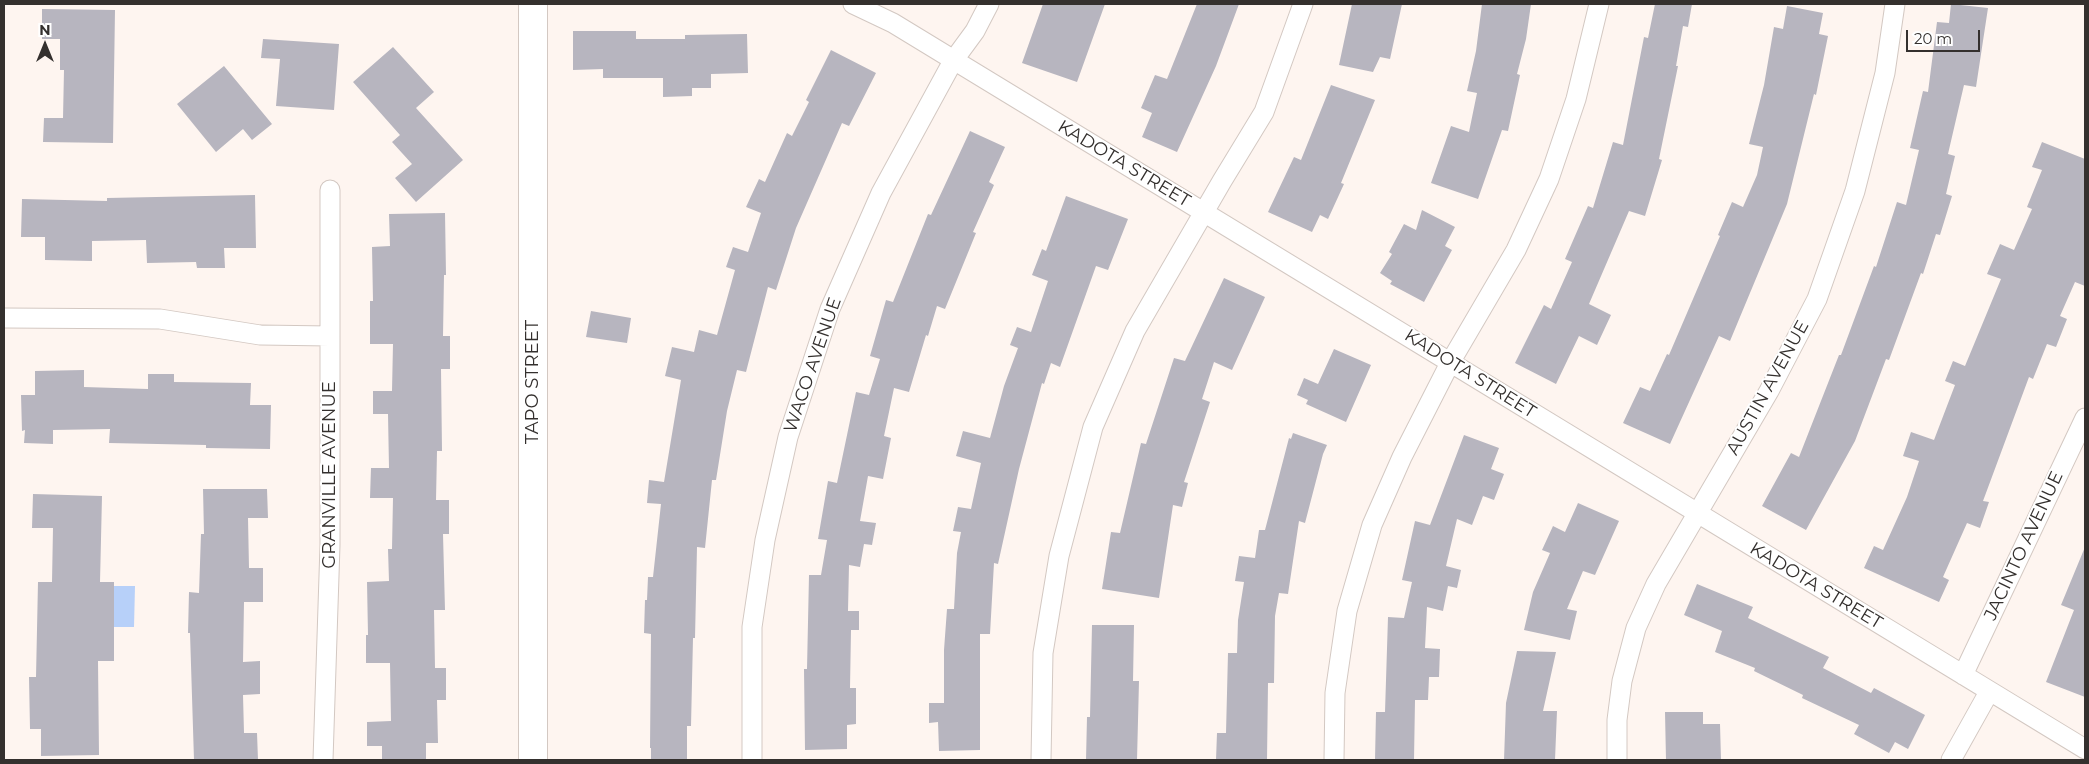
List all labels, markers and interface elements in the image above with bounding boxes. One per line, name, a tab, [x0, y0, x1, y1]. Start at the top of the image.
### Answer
north arrow	[20, 20, 70, 70]
scale bar	[1909, 20, 1983, 52]
text: N	[39, 21, 51, 39]
text: 20 m	[1914, 29, 1952, 48]
street label: KADOTA STREET	[1054, 116, 1194, 212]
street label: WACO AVENUE	[780, 295, 846, 435]
street label: AUSTIN AVENUE	[1722, 317, 1814, 459]
street label: TAPO STREET	[522, 320, 544, 444]
street label: KADOTA STREET	[1400, 325, 1540, 423]
street label: GRANVILLE AVENUE	[319, 381, 341, 569]
street label: JACINTO AVENUE	[1980, 468, 2068, 624]
street label: KADOTA STREET	[1746, 538, 1886, 634]

